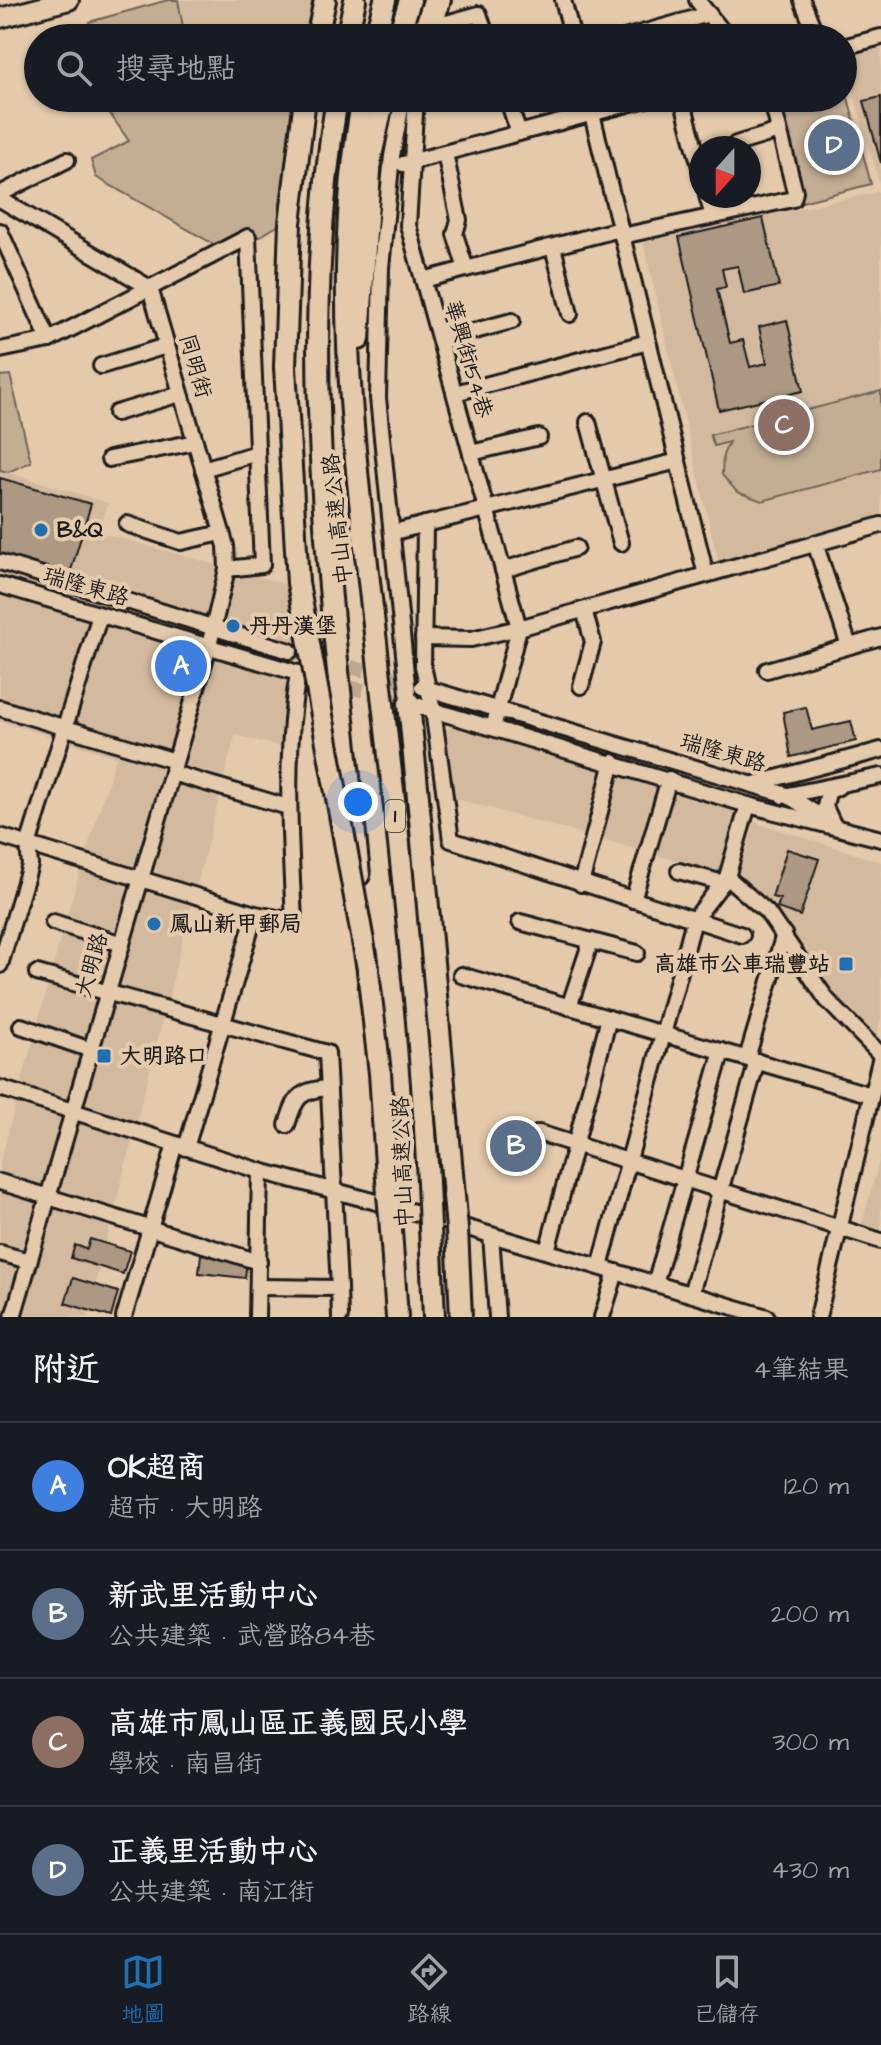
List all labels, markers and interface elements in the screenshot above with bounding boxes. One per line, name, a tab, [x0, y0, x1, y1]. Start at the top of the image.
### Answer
search box	[24, 24, 857, 112]
icon: search	[52, 46, 96, 90]
text: 搜尋地點	[116, 48, 236, 90]
pin: D	[808, 115, 860, 175]
north arrow	[689, 136, 761, 208]
street label: 華興街154巷	[436, 296, 500, 422]
street label: 同明街	[171, 330, 219, 402]
pin: C	[758, 395, 810, 455]
street label: 中山高速公路	[316, 452, 360, 586]
place label: B&Q	[57, 515, 103, 546]
marker: B&Q	[32, 521, 50, 539]
street label: 瑞隆東路	[39, 560, 133, 614]
place label: 丹丹漢堡	[249, 611, 337, 642]
marker: 丹丹漢堡	[224, 617, 242, 635]
pin: A	[155, 636, 207, 696]
street label: 瑞隆東路	[676, 726, 770, 780]
your location	[338, 782, 378, 822]
road number: 1	[385, 800, 405, 832]
place label: 鳳山新甲郵局	[170, 909, 302, 940]
marker: 鳳山新甲郵局	[145, 915, 163, 933]
street label: 大明路	[68, 929, 116, 1001]
place label: 高雄市公車瑞豐站	[654, 949, 830, 980]
marker: 高雄市公車瑞豐站	[837, 955, 855, 973]
place label: 大明路口	[120, 1041, 208, 1072]
marker: 大明路口	[95, 1047, 113, 1065]
street label: 中山高速公路	[385, 1095, 421, 1229]
pin: B	[490, 1116, 542, 1176]
text: 附近	[32, 1346, 100, 1394]
text: 4筆結果	[753, 1352, 849, 1388]
text: OK超商	[108, 1447, 206, 1489]
text: A	[50, 1468, 66, 1504]
text: 120 m	[784, 1468, 849, 1504]
text: 超市 · 大明路	[108, 1490, 262, 1526]
text: 新武里活動中心	[108, 1575, 318, 1617]
text: B	[49, 1596, 67, 1632]
text: 200 m	[771, 1596, 849, 1632]
text: 公共建築 · 武營路84巷	[108, 1618, 375, 1654]
text: 高雄市鳳山區正義國民小學	[108, 1703, 468, 1745]
text: C	[49, 1724, 67, 1760]
text: 300 m	[772, 1724, 849, 1760]
text: 學校 · 南昌街	[108, 1746, 262, 1782]
text: 正義里活動中心	[108, 1831, 318, 1873]
text: D	[50, 1852, 66, 1888]
text: 430 m	[771, 1852, 849, 1888]
text: 公共建築 · 南江街	[108, 1874, 314, 1910]
tab: 地圖	[121, 1950, 165, 2030]
tab: 路線	[407, 1950, 452, 2030]
tab: 已儲存	[694, 1950, 760, 2030]

